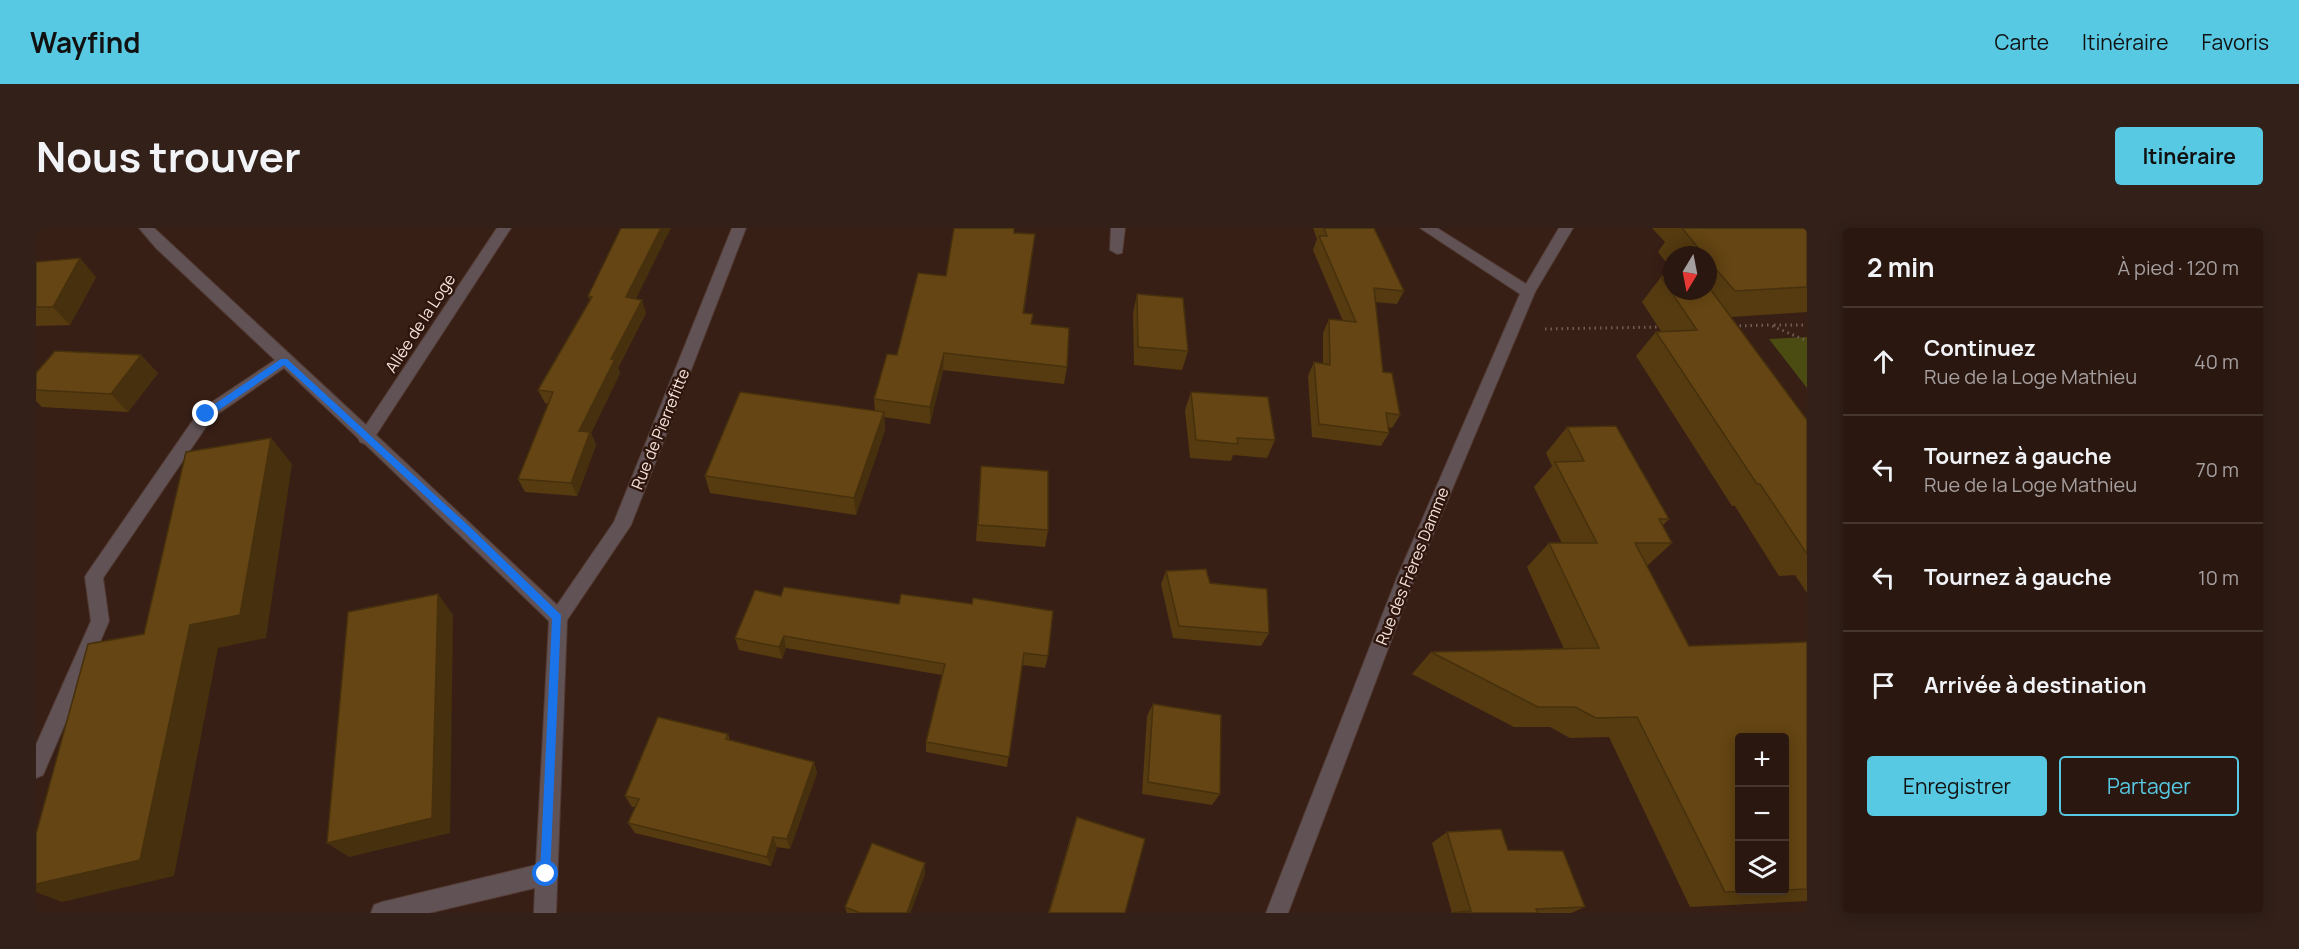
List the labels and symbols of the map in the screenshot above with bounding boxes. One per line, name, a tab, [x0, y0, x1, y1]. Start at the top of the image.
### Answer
north arrow	[1663, 246, 1717, 300]
street label: Allée de la Loge	[380, 269, 460, 377]
street label: Rue de Pierrefitte	[626, 365, 694, 493]
route end	[192, 400, 218, 426]
street label: Rue des Frères Damme	[1370, 484, 1454, 648]
route start	[532, 860, 558, 886]

